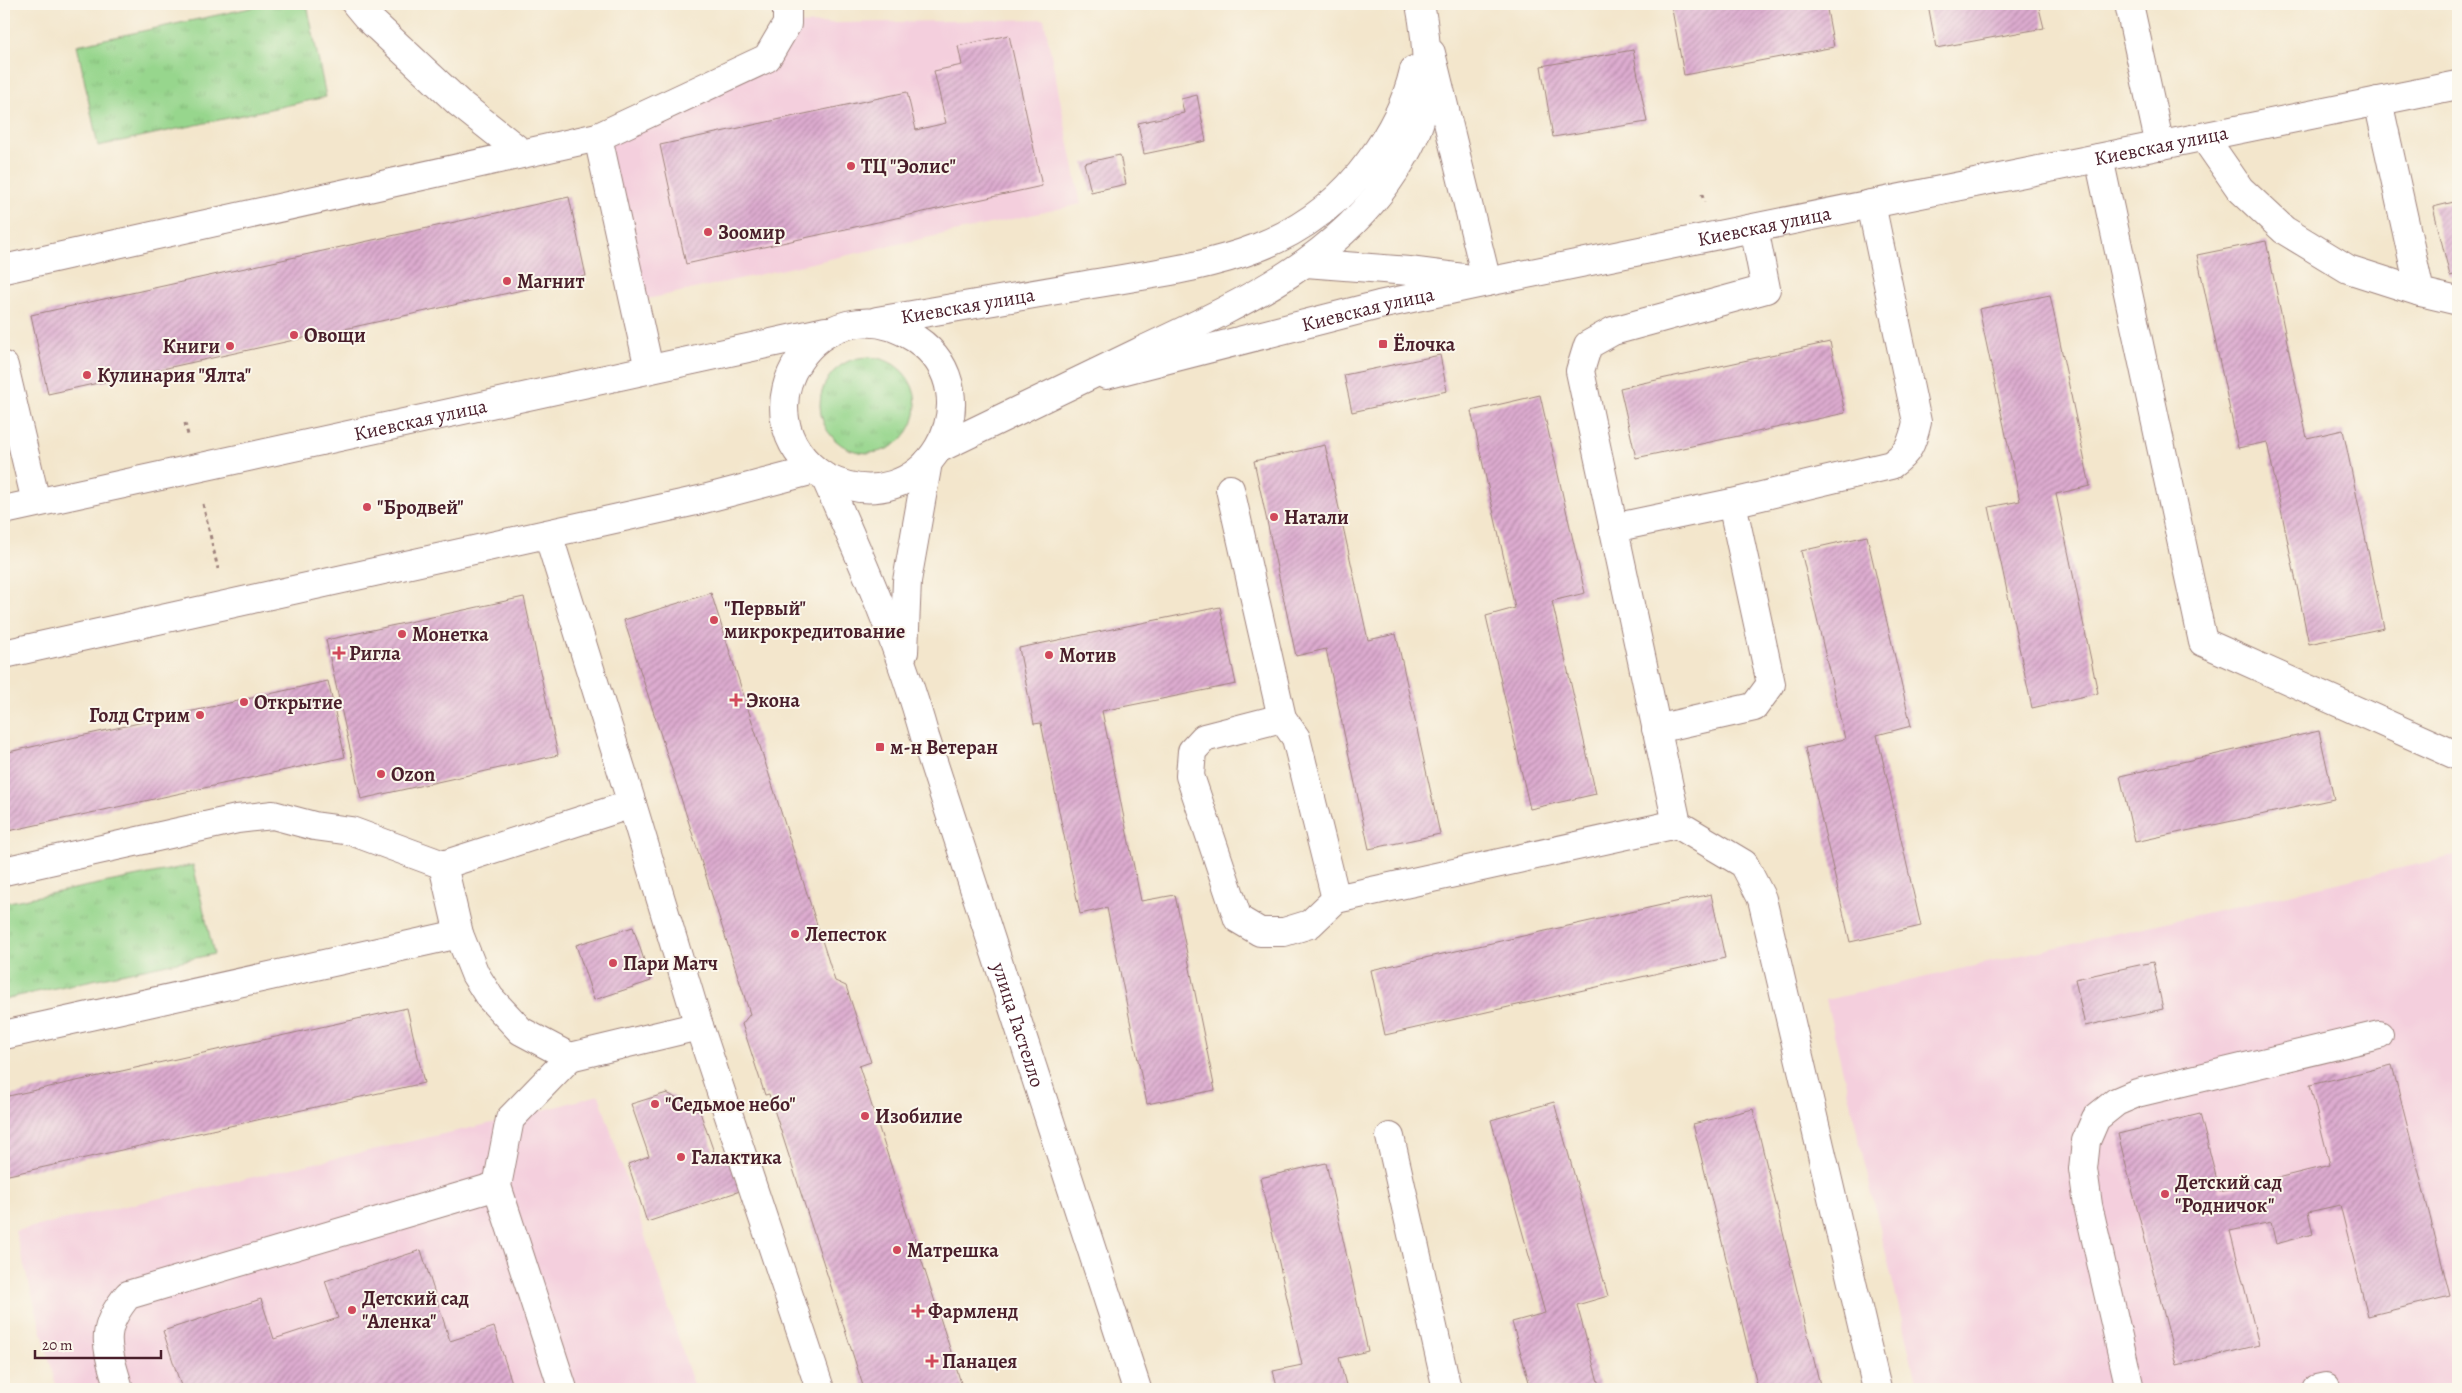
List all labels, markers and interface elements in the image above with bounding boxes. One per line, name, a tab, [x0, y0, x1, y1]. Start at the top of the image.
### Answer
street label: Киевская улица	[2092, 118, 2231, 172]
place label: ТЦ "Эолис"	[861, 153, 956, 180]
marker: ТЦ "Эолис"	[845, 160, 857, 172]
street label: Киевская улица	[1695, 199, 1834, 253]
place label: Зоомир	[718, 219, 785, 246]
marker: Зоомир	[702, 226, 714, 238]
place label: Магнит	[517, 268, 585, 295]
marker: Магнит	[501, 275, 513, 287]
street label: Киевская улица	[899, 280, 1038, 330]
street label: Киевская улица	[1298, 280, 1437, 338]
place label: Овощи	[304, 322, 366, 349]
marker: Овощи	[288, 329, 300, 341]
place label: Ёлочка	[1393, 331, 1456, 358]
place label: Книги	[163, 333, 220, 360]
marker: Ёлочка	[1377, 338, 1389, 350]
marker: Книги	[224, 340, 236, 352]
place label: Кулинария "Ялта"	[97, 362, 251, 389]
marker: Кулинария "Ялта"	[81, 369, 93, 381]
street label: Киевская улица	[351, 392, 490, 447]
place label: "Бродвей"	[377, 494, 464, 521]
marker: "Бродвей"	[361, 501, 373, 513]
place label: Натали	[1284, 504, 1349, 531]
marker: Натали	[1268, 511, 1280, 523]
place label: "Первый" микрокредитование	[724, 595, 905, 645]
marker: "Первый" микрокредитование	[708, 614, 720, 626]
place label: Монетка	[412, 621, 489, 648]
marker: Монетка	[396, 628, 408, 640]
place label: Ригла	[349, 640, 401, 667]
place label: Мотив	[1059, 642, 1117, 669]
marker: Ригла	[333, 647, 345, 659]
marker: Мотив	[1043, 649, 1055, 661]
place label: Экона	[746, 687, 801, 714]
place label: Открытие	[254, 689, 343, 716]
marker: Экона	[730, 694, 742, 706]
marker: Открытие	[238, 696, 250, 708]
place label: Голд Стрим	[89, 702, 190, 729]
marker: Голд Стрим	[194, 709, 206, 721]
place label: м-н Ветеран	[890, 734, 998, 761]
marker: м-н Ветеран	[874, 741, 886, 753]
place label: Ozon	[391, 761, 435, 788]
marker: Ozon	[375, 768, 387, 780]
place label: Лепесток	[805, 921, 887, 948]
marker: Лепесток	[789, 928, 801, 940]
place label: Пари Матч	[623, 950, 718, 977]
marker: Пари Матч	[607, 957, 619, 969]
street label: улица Гастелло	[985, 958, 1051, 1091]
place label: "Седьмое небо"	[665, 1091, 796, 1118]
marker: "Седьмое небо"	[649, 1098, 661, 1110]
place label: Изобилие	[875, 1103, 962, 1130]
marker: Изобилие	[859, 1110, 871, 1122]
place label: Галактика	[691, 1144, 782, 1171]
marker: Галактика	[675, 1151, 687, 1163]
place label: Детский сад "Родничок"	[2175, 1169, 2282, 1219]
marker: Детский сад "Родничок"	[2159, 1188, 2171, 1200]
place label: Матрешка	[907, 1237, 999, 1264]
marker: Матрешка	[891, 1244, 903, 1256]
place label: Детский сад "Аленка"	[362, 1285, 469, 1335]
place label: Фармленд	[928, 1298, 1018, 1325]
marker: Детский сад "Аленка"	[346, 1304, 358, 1316]
marker: Фармленд	[912, 1305, 924, 1317]
scale bar	[35, 1328, 161, 1360]
text: 20 m	[42, 1335, 73, 1355]
place label: Панацея	[942, 1348, 1017, 1375]
marker: Панацея	[926, 1355, 938, 1367]

